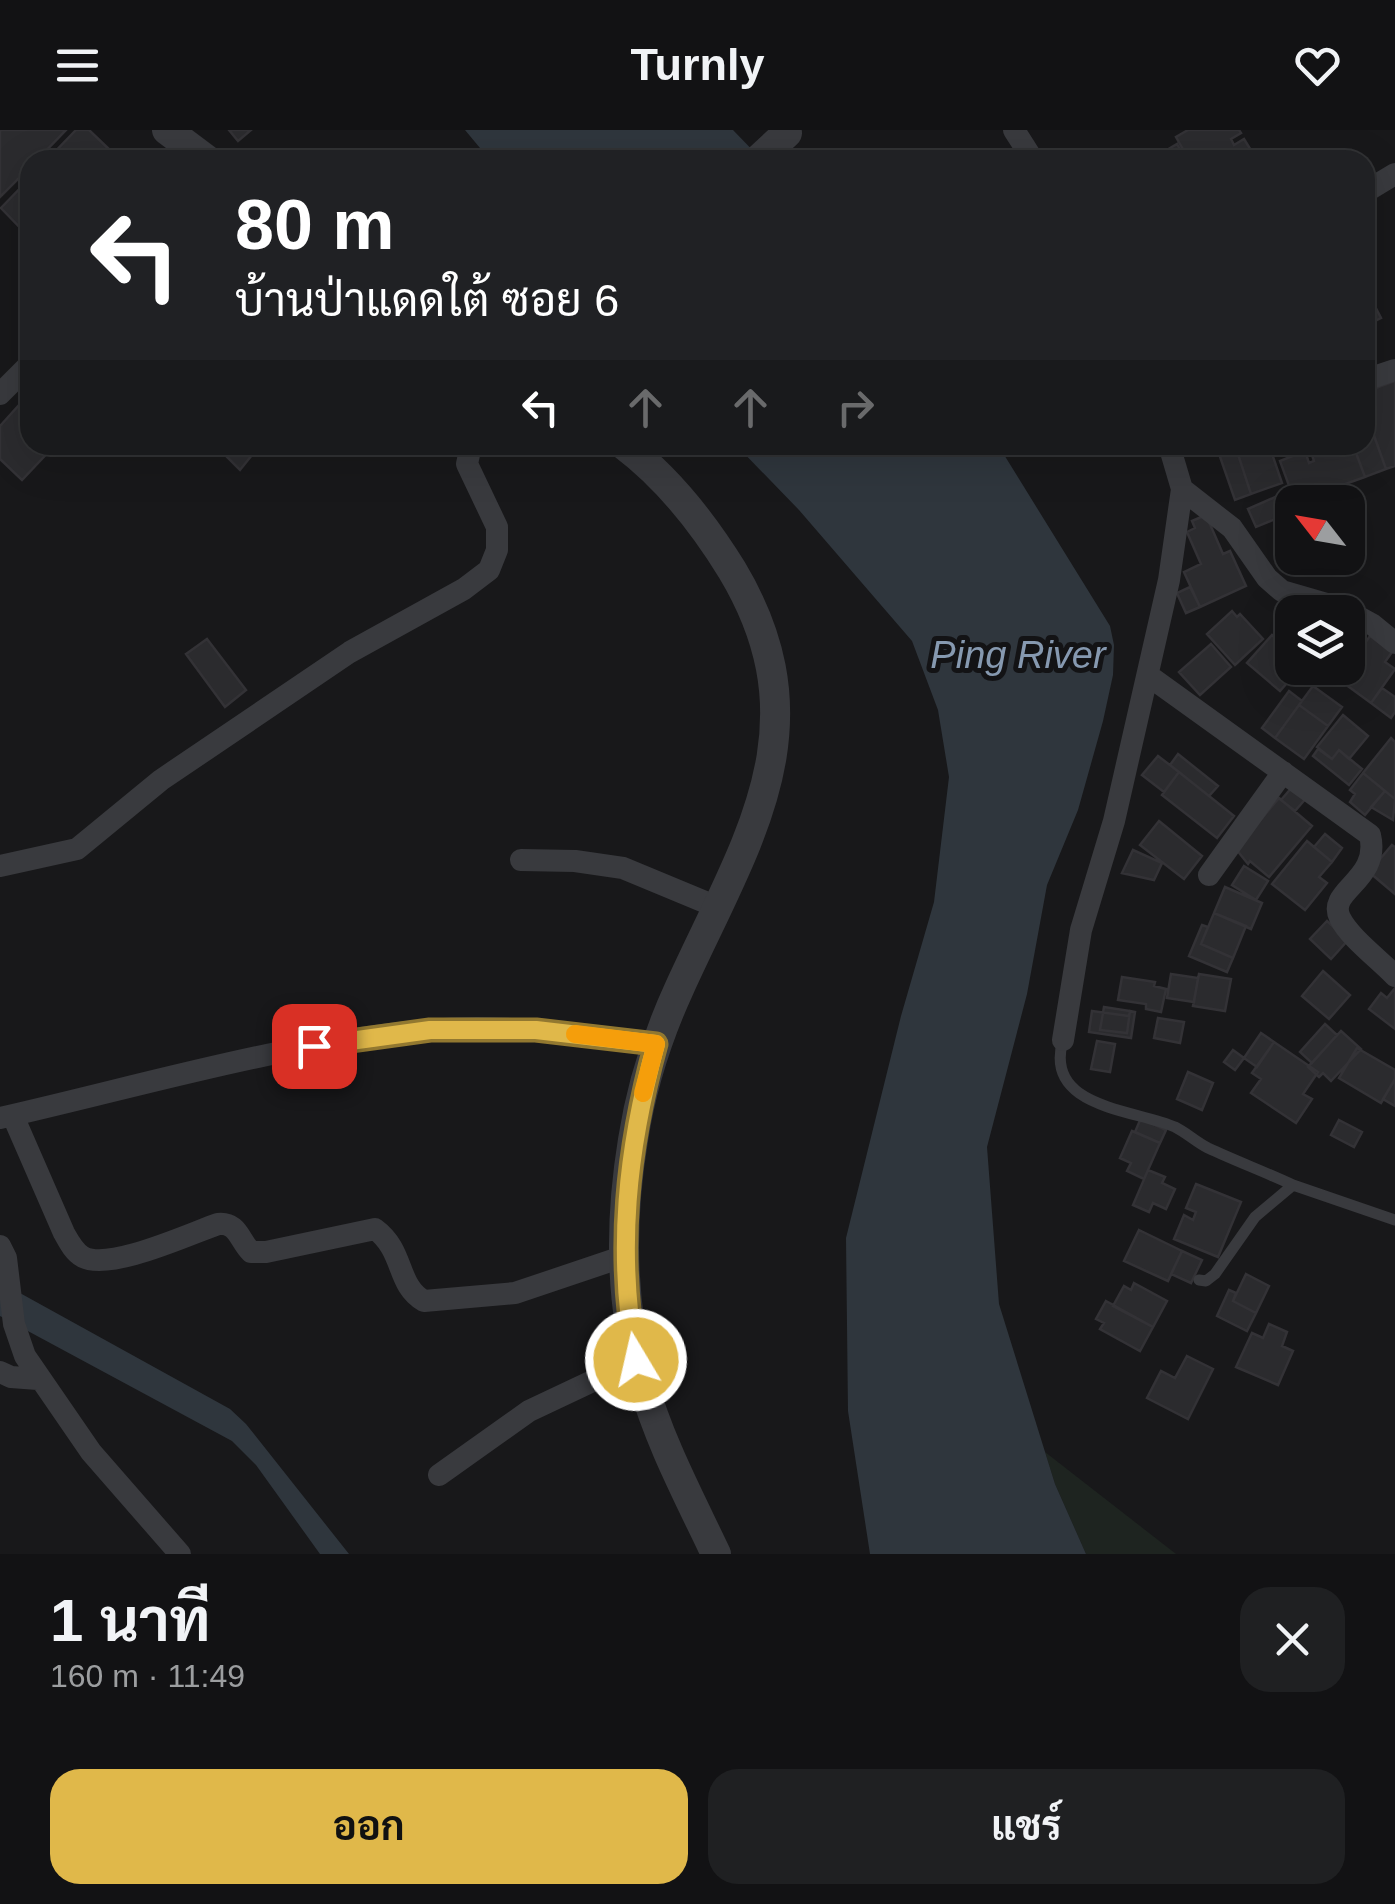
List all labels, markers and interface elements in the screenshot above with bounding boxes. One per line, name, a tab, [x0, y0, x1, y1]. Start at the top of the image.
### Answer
icon: menu	[50, 38, 105, 93]
icon: heart	[1290, 38, 1345, 93]
text: Turnly	[630, 39, 765, 90]
text: 80 m	[235, 186, 395, 264]
icon: left	[70, 190, 200, 320]
text: บ้านป่าแดดใต้ ซอย 6	[235, 275, 619, 326]
icon: left	[513, 380, 568, 435]
icon: ahead	[618, 380, 673, 435]
icon: ahead	[723, 380, 778, 435]
icon: right	[828, 380, 883, 435]
north arrow	[1275, 485, 1365, 575]
map controls	[1275, 485, 1365, 685]
button: layers	[1275, 595, 1365, 685]
water label: Ping River	[930, 634, 1107, 676]
pin	[272, 1004, 357, 1089]
icon: arrive	[287, 1019, 342, 1074]
position arrow	[584, 1308, 688, 1412]
text: 1 นาที	[50, 1587, 210, 1654]
button: close	[1240, 1587, 1345, 1692]
text: 160 m · 11:49	[50, 1658, 245, 1694]
button: ออก	[50, 1769, 688, 1884]
button: แชร์	[708, 1769, 1345, 1884]

